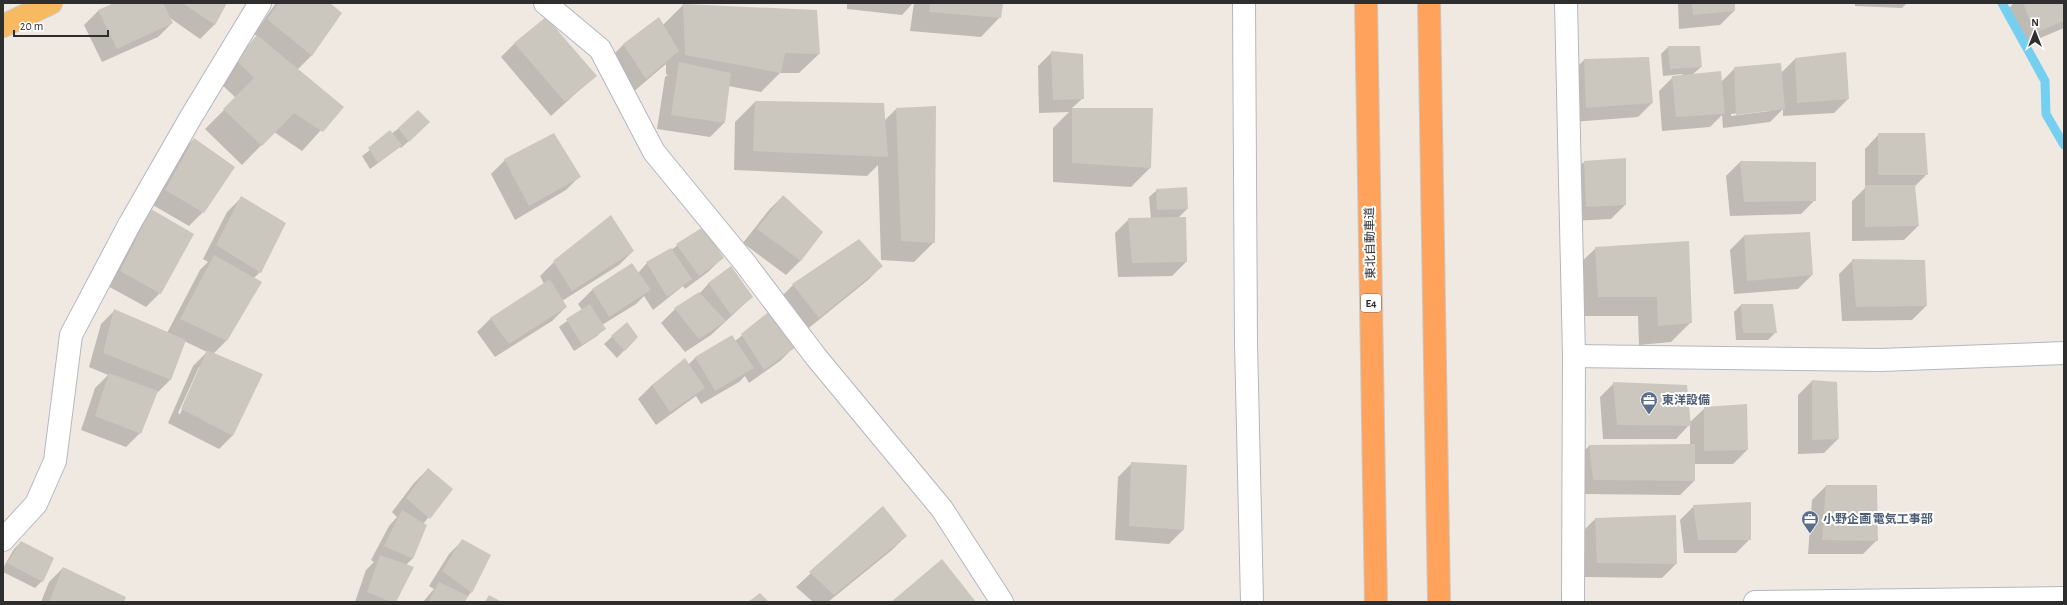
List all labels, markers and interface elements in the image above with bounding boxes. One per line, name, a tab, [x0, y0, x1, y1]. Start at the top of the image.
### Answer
scale bar	[14, 12, 108, 38]
north arrow	[2015, 12, 2055, 52]
text: N	[2031, 17, 2039, 28]
text: 20 m	[20, 20, 43, 32]
street label: 東北自動車道	[1362, 207, 1377, 279]
road number: E4	[1361, 294, 1381, 312]
office icon: 東洋設備	[1639, 390, 1659, 415]
place label: 東洋設備	[1662, 393, 1710, 406]
office icon: 小野企画 電気工事部	[1800, 509, 1820, 534]
place label: 小野企画 電気工事部	[1823, 512, 1933, 525]

